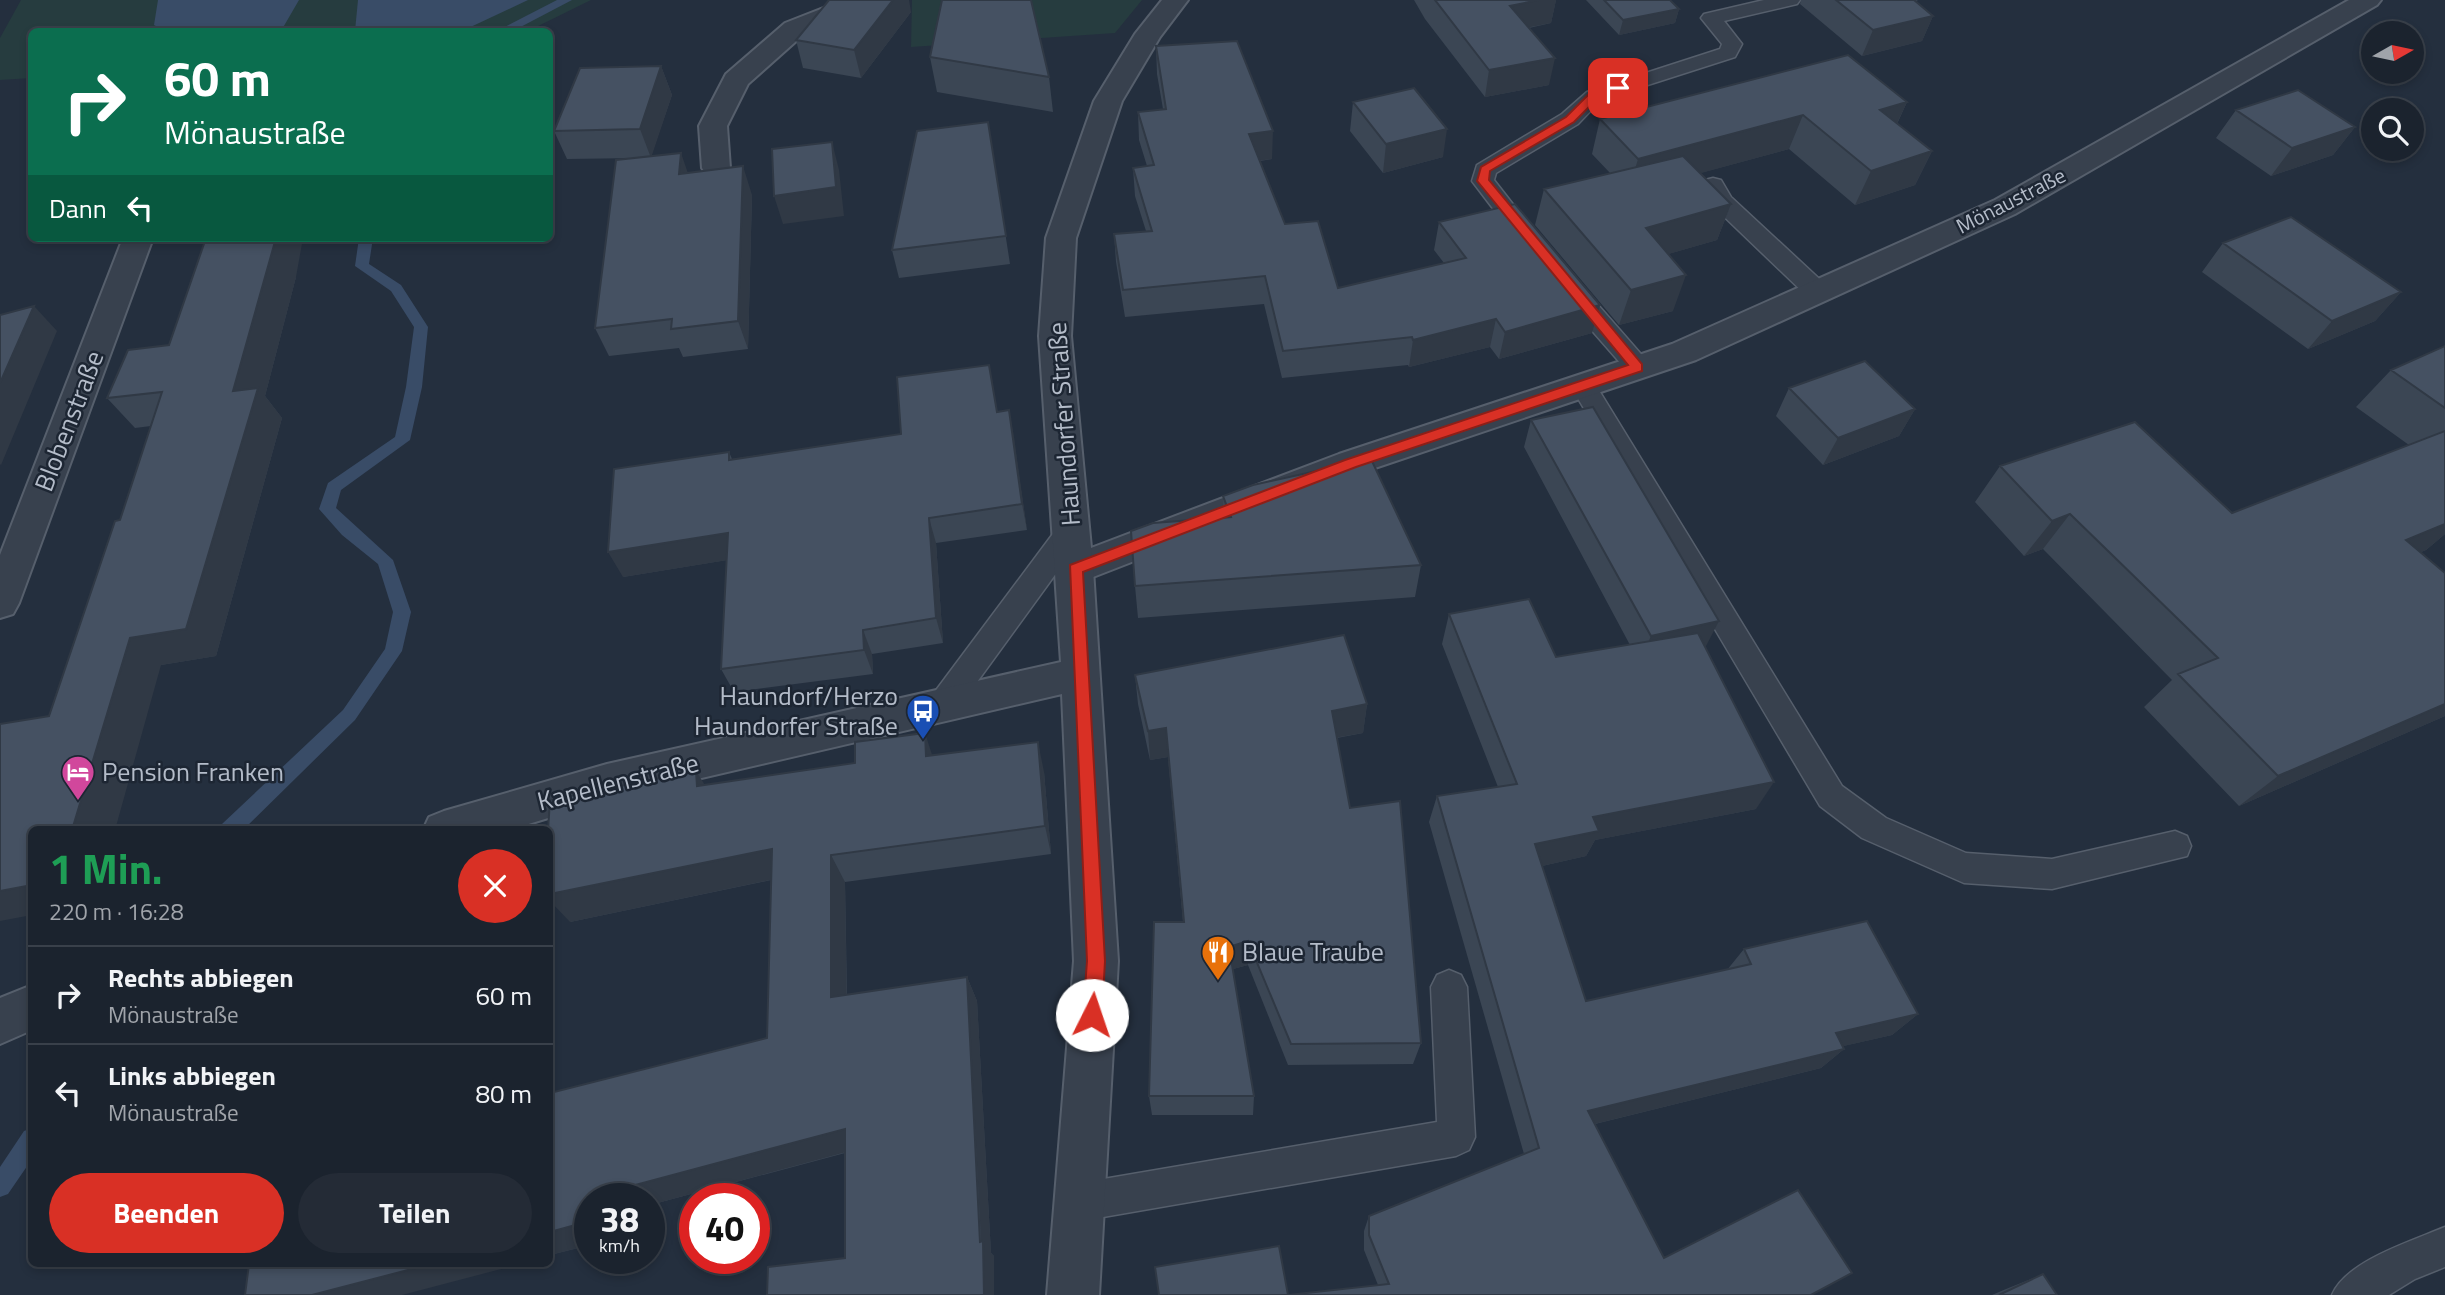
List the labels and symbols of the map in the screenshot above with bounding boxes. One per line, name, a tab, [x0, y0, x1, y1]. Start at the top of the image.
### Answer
north arrow	[2361, 21, 2424, 84]
pin	[1588, 58, 1648, 118]
street label: Mönaustraße	[1950, 159, 2071, 241]
street label: Haundorfer Straße	[1037, 321, 1090, 527]
street label: Blobenstraße	[24, 345, 113, 497]
place label: Haundorf/Herzo Haundorfer Straße	[694, 676, 898, 745]
bus stop icon: Haundorf/Herzo Haundorfer Straße	[904, 692, 942, 741]
street label: Kapellenstraße	[533, 743, 703, 820]
place label: Pension Franken	[102, 752, 284, 791]
hotel icon: Pension Franken	[59, 753, 97, 802]
place label: Blaue Traube	[1242, 932, 1384, 971]
restaurant icon: Blaue Traube	[1199, 933, 1237, 982]
position arrow	[1055, 978, 1129, 1052]
speed limit sign: 40	[679, 1183, 770, 1274]

